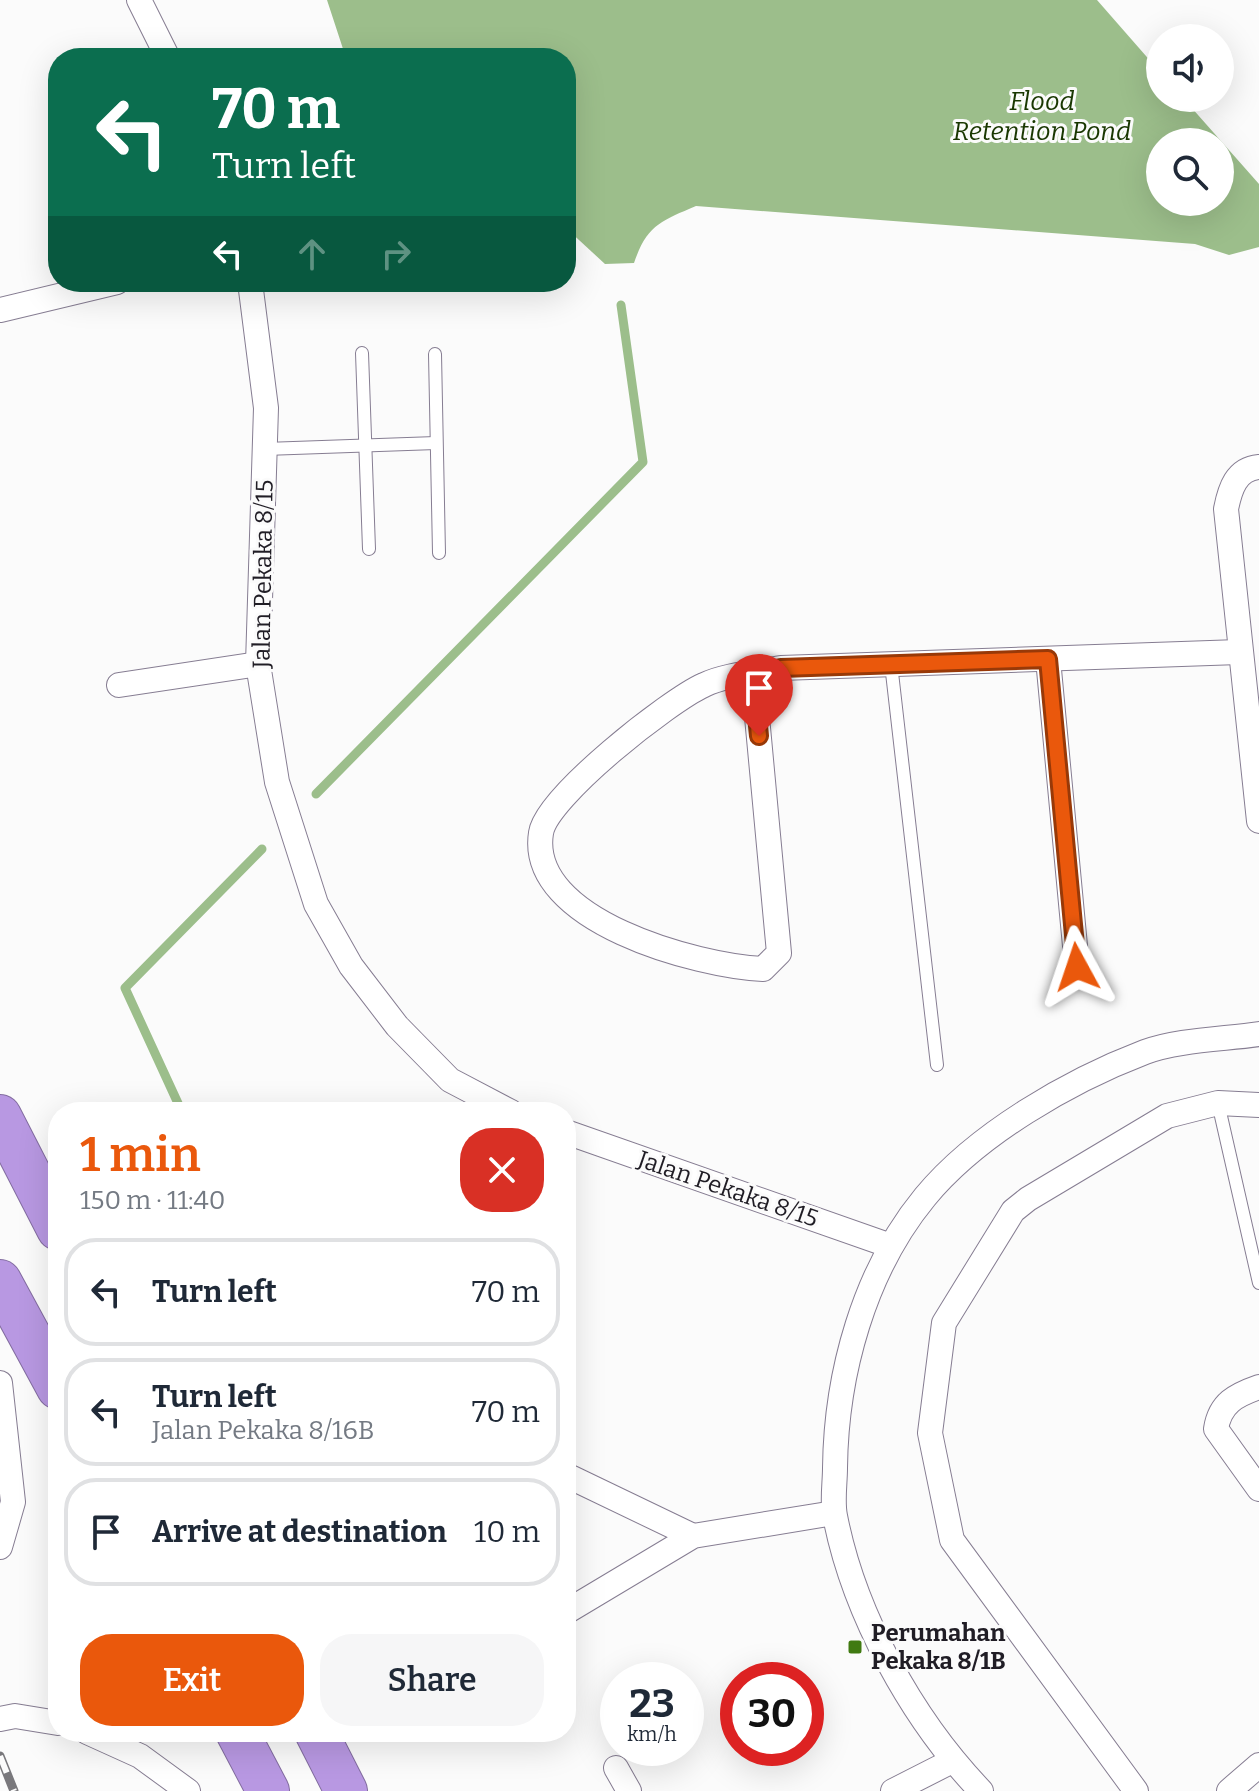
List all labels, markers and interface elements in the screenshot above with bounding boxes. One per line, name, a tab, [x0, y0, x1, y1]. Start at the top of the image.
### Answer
map controls	[1146, 24, 1234, 216]
button: sound	[1146, 24, 1234, 112]
text: 70 m	[212, 76, 340, 143]
icon: left	[80, 80, 184, 184]
water label: Flood Retention Pond	[953, 86, 1131, 147]
button: search	[1146, 128, 1234, 216]
text: Turn left	[212, 144, 356, 188]
icon: left	[206, 232, 250, 276]
icon: ahead	[290, 232, 334, 276]
icon: right	[374, 232, 418, 276]
street label: Jalan Pekaka 8/15	[247, 479, 279, 670]
pin	[725, 654, 793, 736]
icon: arrive	[737, 666, 781, 710]
position arrow	[1035, 925, 1119, 1009]
text: 1 min	[80, 1126, 201, 1184]
button: close	[460, 1128, 544, 1212]
street label: Jalan Pekaka 8/15	[633, 1145, 822, 1233]
text: 150 m · 11:40	[80, 1185, 225, 1216]
icon: left	[84, 1270, 128, 1314]
text: Turn left	[152, 1274, 277, 1310]
text: 70 m	[472, 1274, 540, 1310]
text: Turn left	[152, 1379, 277, 1415]
icon: left	[84, 1390, 128, 1434]
text: 70 m	[472, 1394, 540, 1430]
text: Jalan Pekaka 8/16B	[152, 1415, 375, 1446]
icon: arrive	[84, 1510, 128, 1554]
text: Arrive at destination	[152, 1514, 447, 1550]
text: 10 m	[474, 1514, 540, 1550]
place label: Perumahan Pekaka 8/1B	[871, 1619, 1006, 1675]
button: Exit	[80, 1634, 304, 1726]
button: Share	[320, 1634, 544, 1726]
marker: Perumahan Pekaka 8/1B	[846, 1638, 864, 1656]
speed limit sign: 30	[720, 1662, 824, 1766]
text: 23	[629, 1680, 675, 1728]
text: km/h	[627, 1722, 677, 1746]

